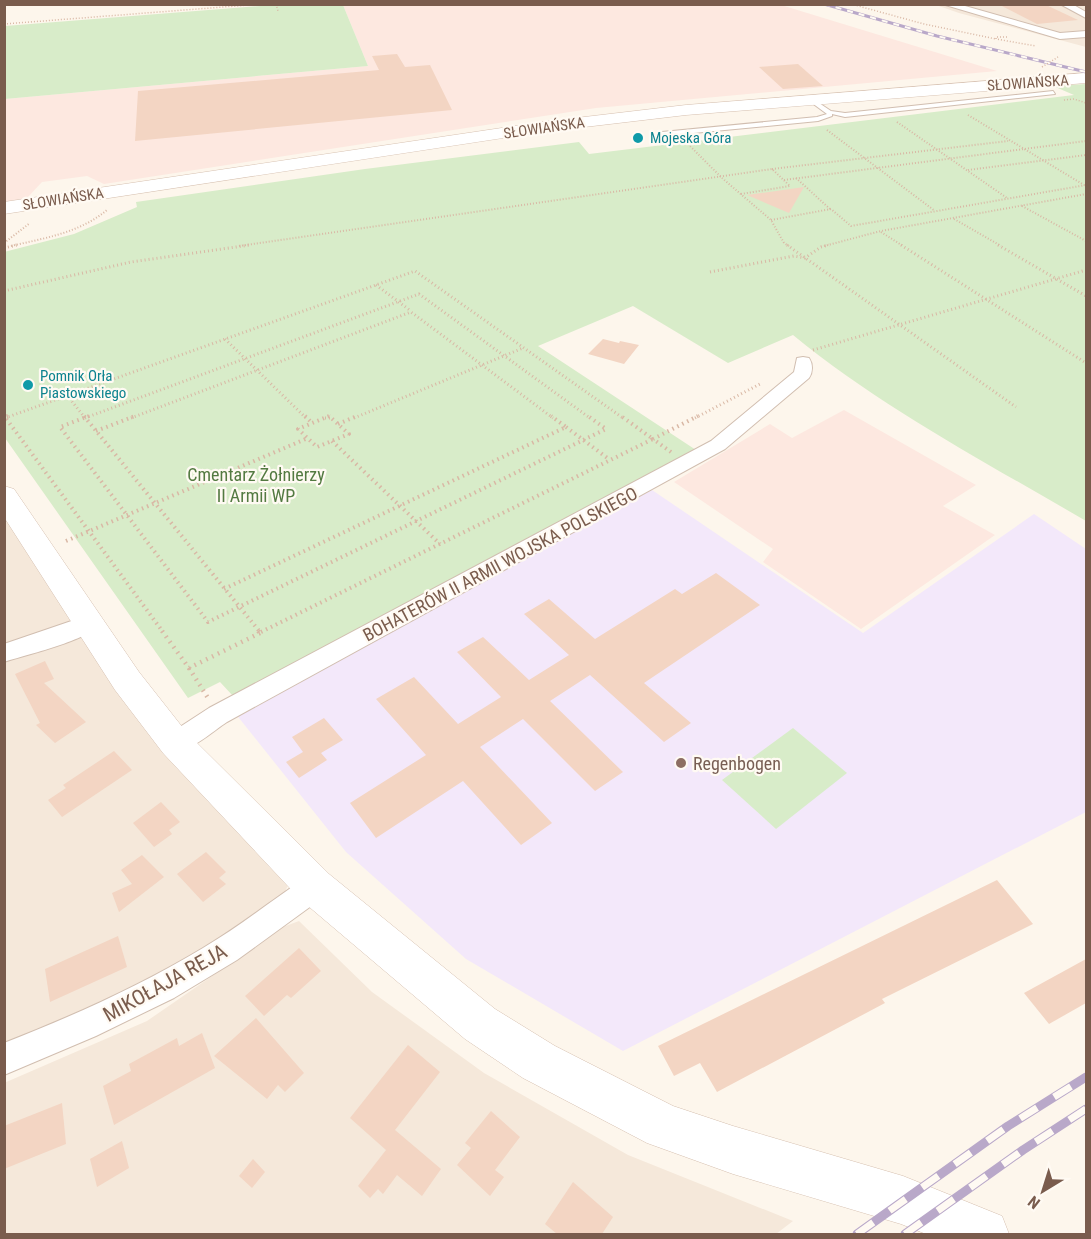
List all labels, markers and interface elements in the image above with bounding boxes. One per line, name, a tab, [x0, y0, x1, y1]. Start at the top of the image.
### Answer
street label: SŁOWIAŃSKA	[987, 71, 1070, 95]
street label: SŁOWIAŃSKA	[502, 113, 586, 143]
place label: Mojeska Góra	[650, 129, 731, 147]
marker: Mojeska Góra	[631, 131, 645, 145]
street label: SŁOWIAŃSKA	[21, 184, 105, 214]
place label: Pomnik Orła Piastowskiego	[40, 367, 126, 402]
marker: Pomnik Orła Piastowskiego	[21, 378, 35, 392]
park label: Cmentarz Żołnierzy II Armii WP	[187, 464, 325, 506]
street label: BOHATERÓW II ARMII WOJSKA POLSKIEGO	[359, 482, 641, 646]
place label: Regenbogen	[693, 753, 781, 774]
marker: Regenbogen	[674, 756, 688, 770]
street label: MIKOŁAJA REJA	[99, 939, 231, 1027]
north arrow	[1013, 1161, 1073, 1221]
text: N	[1024, 1192, 1044, 1213]

